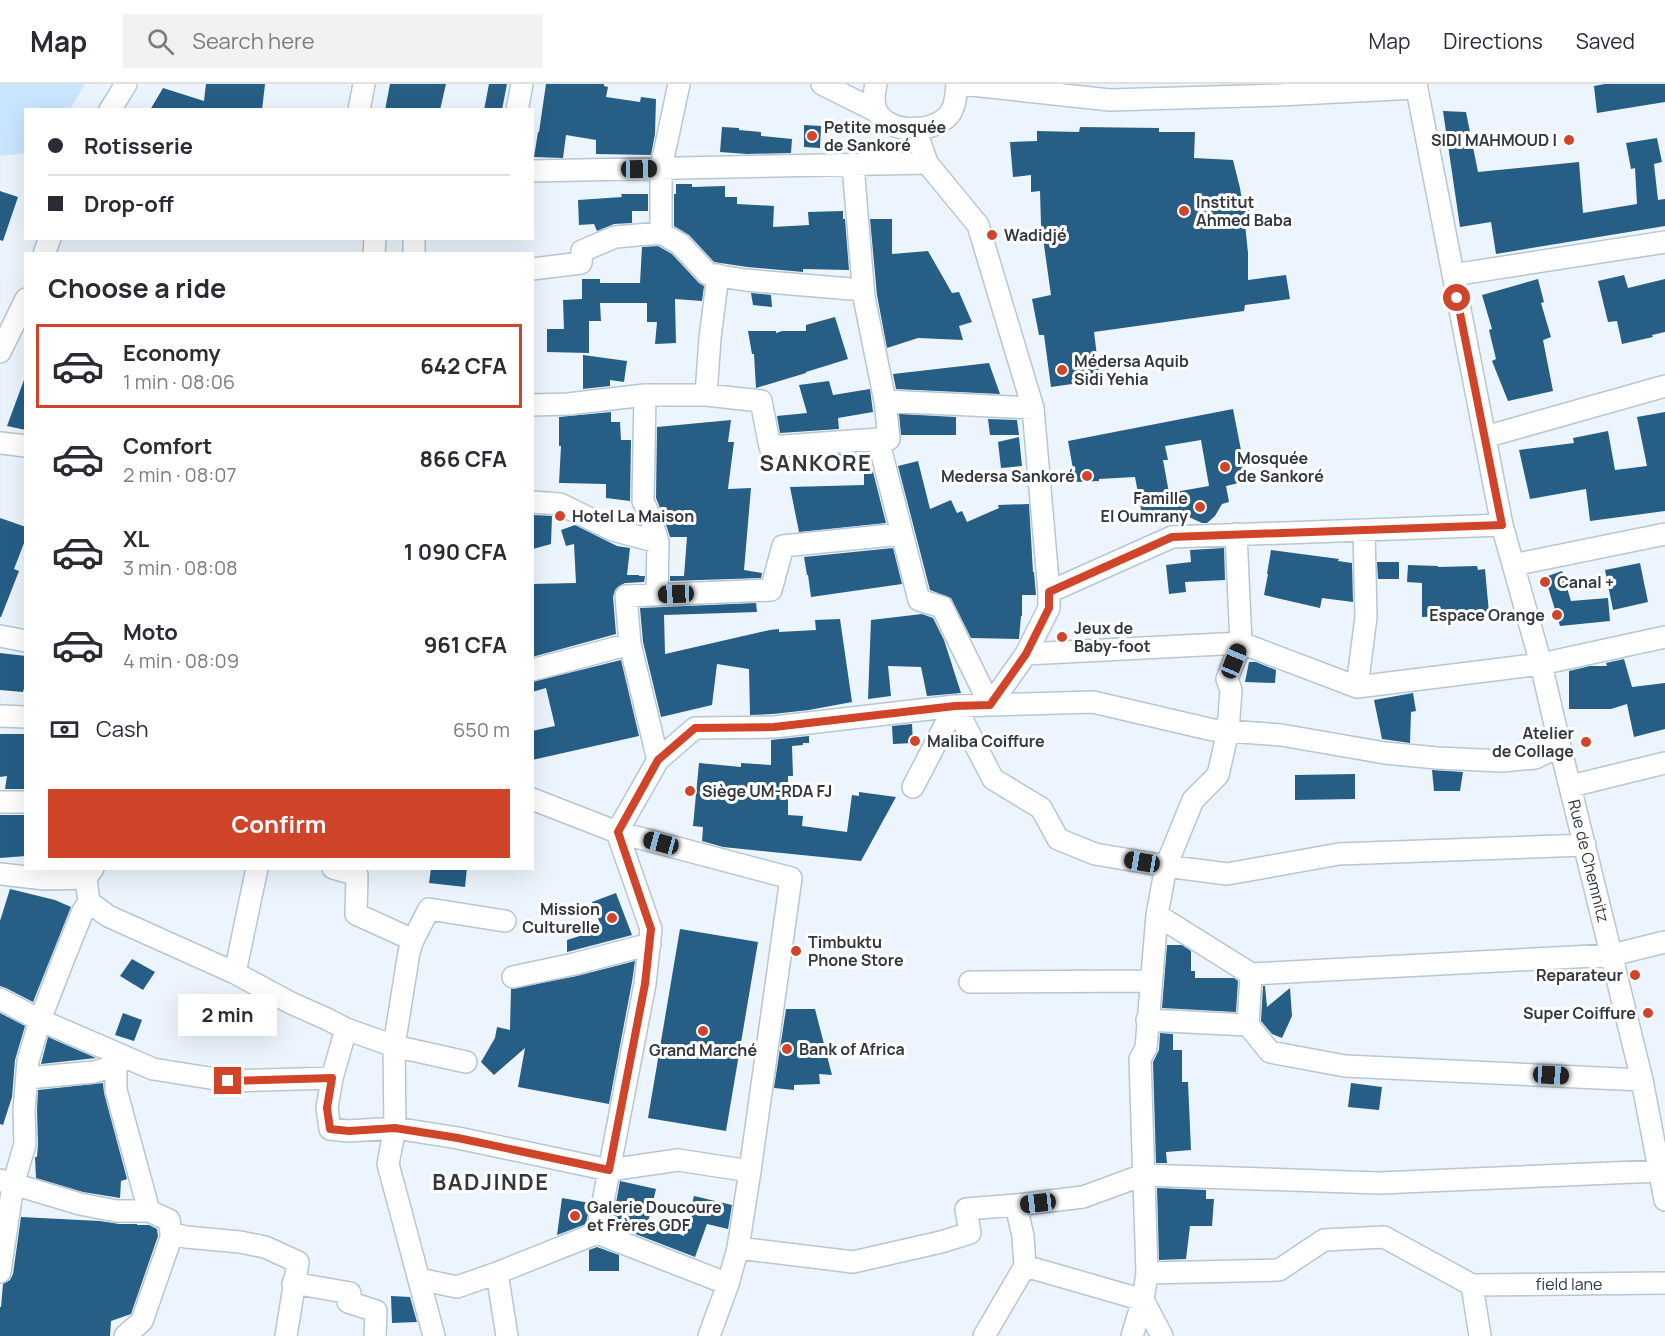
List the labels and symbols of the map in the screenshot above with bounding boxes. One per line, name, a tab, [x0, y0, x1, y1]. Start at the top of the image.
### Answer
place label: Petite mosquée de Sankoré	[824, 116, 947, 156]
marker: Petite mosquée de Sankoré	[805, 129, 819, 143]
place label: SIDI MAHMOUD I	[1431, 129, 1557, 151]
marker: SIDI MAHMOUD I	[1562, 133, 1576, 147]
car	[621, 160, 657, 178]
place label: Institut Ahmed Baba	[1196, 191, 1292, 231]
marker: Institut Ahmed Baba	[1177, 204, 1191, 218]
place label: Wadidjé	[1004, 224, 1067, 246]
marker: Wadidjé	[985, 228, 999, 242]
route start	[1443, 284, 1470, 311]
place label: Médersa Aquib Sidi Yehia	[1074, 350, 1189, 390]
marker: Médersa Aquib Sidi Yehia	[1055, 363, 1069, 377]
place label: Mosquée de Sankoré	[1237, 447, 1324, 487]
district label: SANKORE	[760, 448, 872, 478]
marker: Mosquée de Sankoré	[1218, 460, 1232, 474]
place label: Medersa Sankoré	[941, 465, 1075, 487]
marker: Medersa Sankoré	[1080, 469, 1094, 483]
place label: Famille El Oumrany	[1101, 487, 1188, 527]
marker: Famille El Oumrany	[1193, 500, 1207, 514]
place label: Hotel La Maison	[572, 505, 694, 527]
marker: Hotel La Maison	[553, 509, 567, 523]
place label: Canal +	[1557, 571, 1614, 593]
marker: Canal +	[1538, 575, 1552, 589]
car	[658, 584, 694, 604]
place label: Espace Orange	[1429, 604, 1545, 626]
marker: Espace Orange	[1550, 608, 1564, 622]
place label: Jeux de Baby-foot	[1074, 617, 1151, 657]
marker: Jeux de Baby-foot	[1055, 630, 1069, 644]
car	[1219, 641, 1249, 681]
place label: Atelier de Collage	[1492, 722, 1574, 762]
place label: Maliba Coiffure	[927, 730, 1045, 752]
marker: Maliba Coiffure	[908, 734, 922, 748]
marker: Atelier de Collage	[1579, 735, 1593, 749]
place label: Siège UM-RDA FJ	[702, 780, 832, 802]
marker: Siège UM-RDA FJ	[683, 784, 697, 798]
street label: Rue de Chemnitz	[1563, 797, 1615, 925]
car	[641, 830, 681, 856]
car	[1123, 850, 1161, 874]
place label: Mission Culturelle	[522, 898, 600, 938]
marker: Mission Culturelle	[605, 911, 619, 925]
place label: Timbuktu Phone Store	[808, 931, 904, 971]
marker: Timbuktu Phone Store	[789, 944, 803, 958]
place label: Reparateur	[1536, 964, 1623, 986]
marker: Reparateur	[1628, 968, 1642, 982]
callout: 2 min	[178, 994, 278, 1036]
place label: Super Coiffure	[1523, 1002, 1636, 1024]
marker: Super Coiffure	[1641, 1006, 1655, 1020]
marker: Grand Marché	[696, 1024, 710, 1038]
place label: Bank of Africa	[799, 1038, 905, 1060]
place label: Grand Marché	[649, 1039, 757, 1061]
marker: Bank of Africa	[780, 1042, 794, 1056]
car	[1533, 1065, 1569, 1085]
route end	[214, 1067, 241, 1094]
district label: BADJINDE	[432, 1167, 550, 1197]
car	[1019, 1192, 1057, 1214]
place label: Galerie Doucoure et Frères GDF	[587, 1196, 722, 1236]
marker: Galerie Doucoure et Frères GDF	[568, 1209, 582, 1223]
street label: field lane	[1536, 1273, 1602, 1295]

